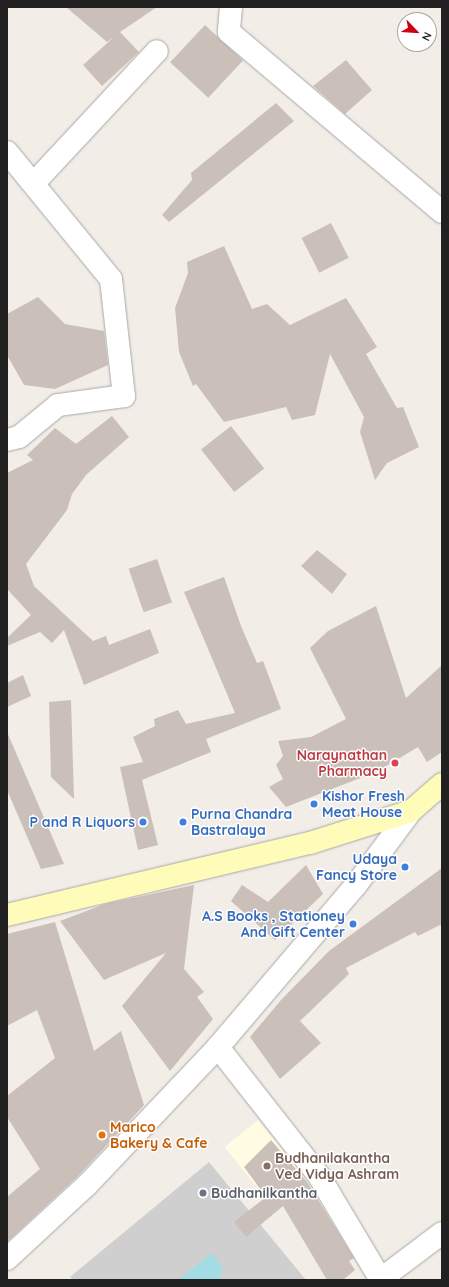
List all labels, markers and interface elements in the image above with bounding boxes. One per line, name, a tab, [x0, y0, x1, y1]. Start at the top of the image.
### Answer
north arrow	[397, 12, 437, 52]
text: N	[419, 30, 435, 43]
place label: Naraynathan Pharmacy	[297, 747, 387, 780]
marker: Naraynathan Pharmacy	[390, 758, 400, 768]
place label: Kishor Fresh Meat House	[322, 788, 405, 820]
marker: Kishor Fresh Meat House	[309, 799, 319, 809]
place label: Purna Chandra Bastralaya	[191, 806, 292, 838]
place label: P and R Liquors	[30, 814, 135, 830]
marker: P and R Liquors	[138, 817, 148, 827]
marker: Purna Chandra Bastralaya	[178, 817, 188, 827]
place label: Udaya Fancy Store	[316, 851, 397, 884]
marker: Udaya Fancy Store	[400, 862, 410, 872]
place label: A.S Books , Stationey And Gift Center	[202, 908, 345, 940]
marker: A.S Books , Stationey And Gift Center	[348, 919, 358, 929]
place label: Marico Bakery & Cafe	[110, 1119, 207, 1152]
marker: Marico Bakery & Cafe	[97, 1130, 107, 1140]
place label: Budhanilakantha Ved Vidya Ashram	[275, 1150, 399, 1182]
marker: Budhanilakantha Ved Vidya Ashram	[262, 1161, 272, 1171]
place label: Budhanilkantha	[211, 1185, 317, 1201]
marker: Budhanilkantha	[198, 1188, 208, 1198]

